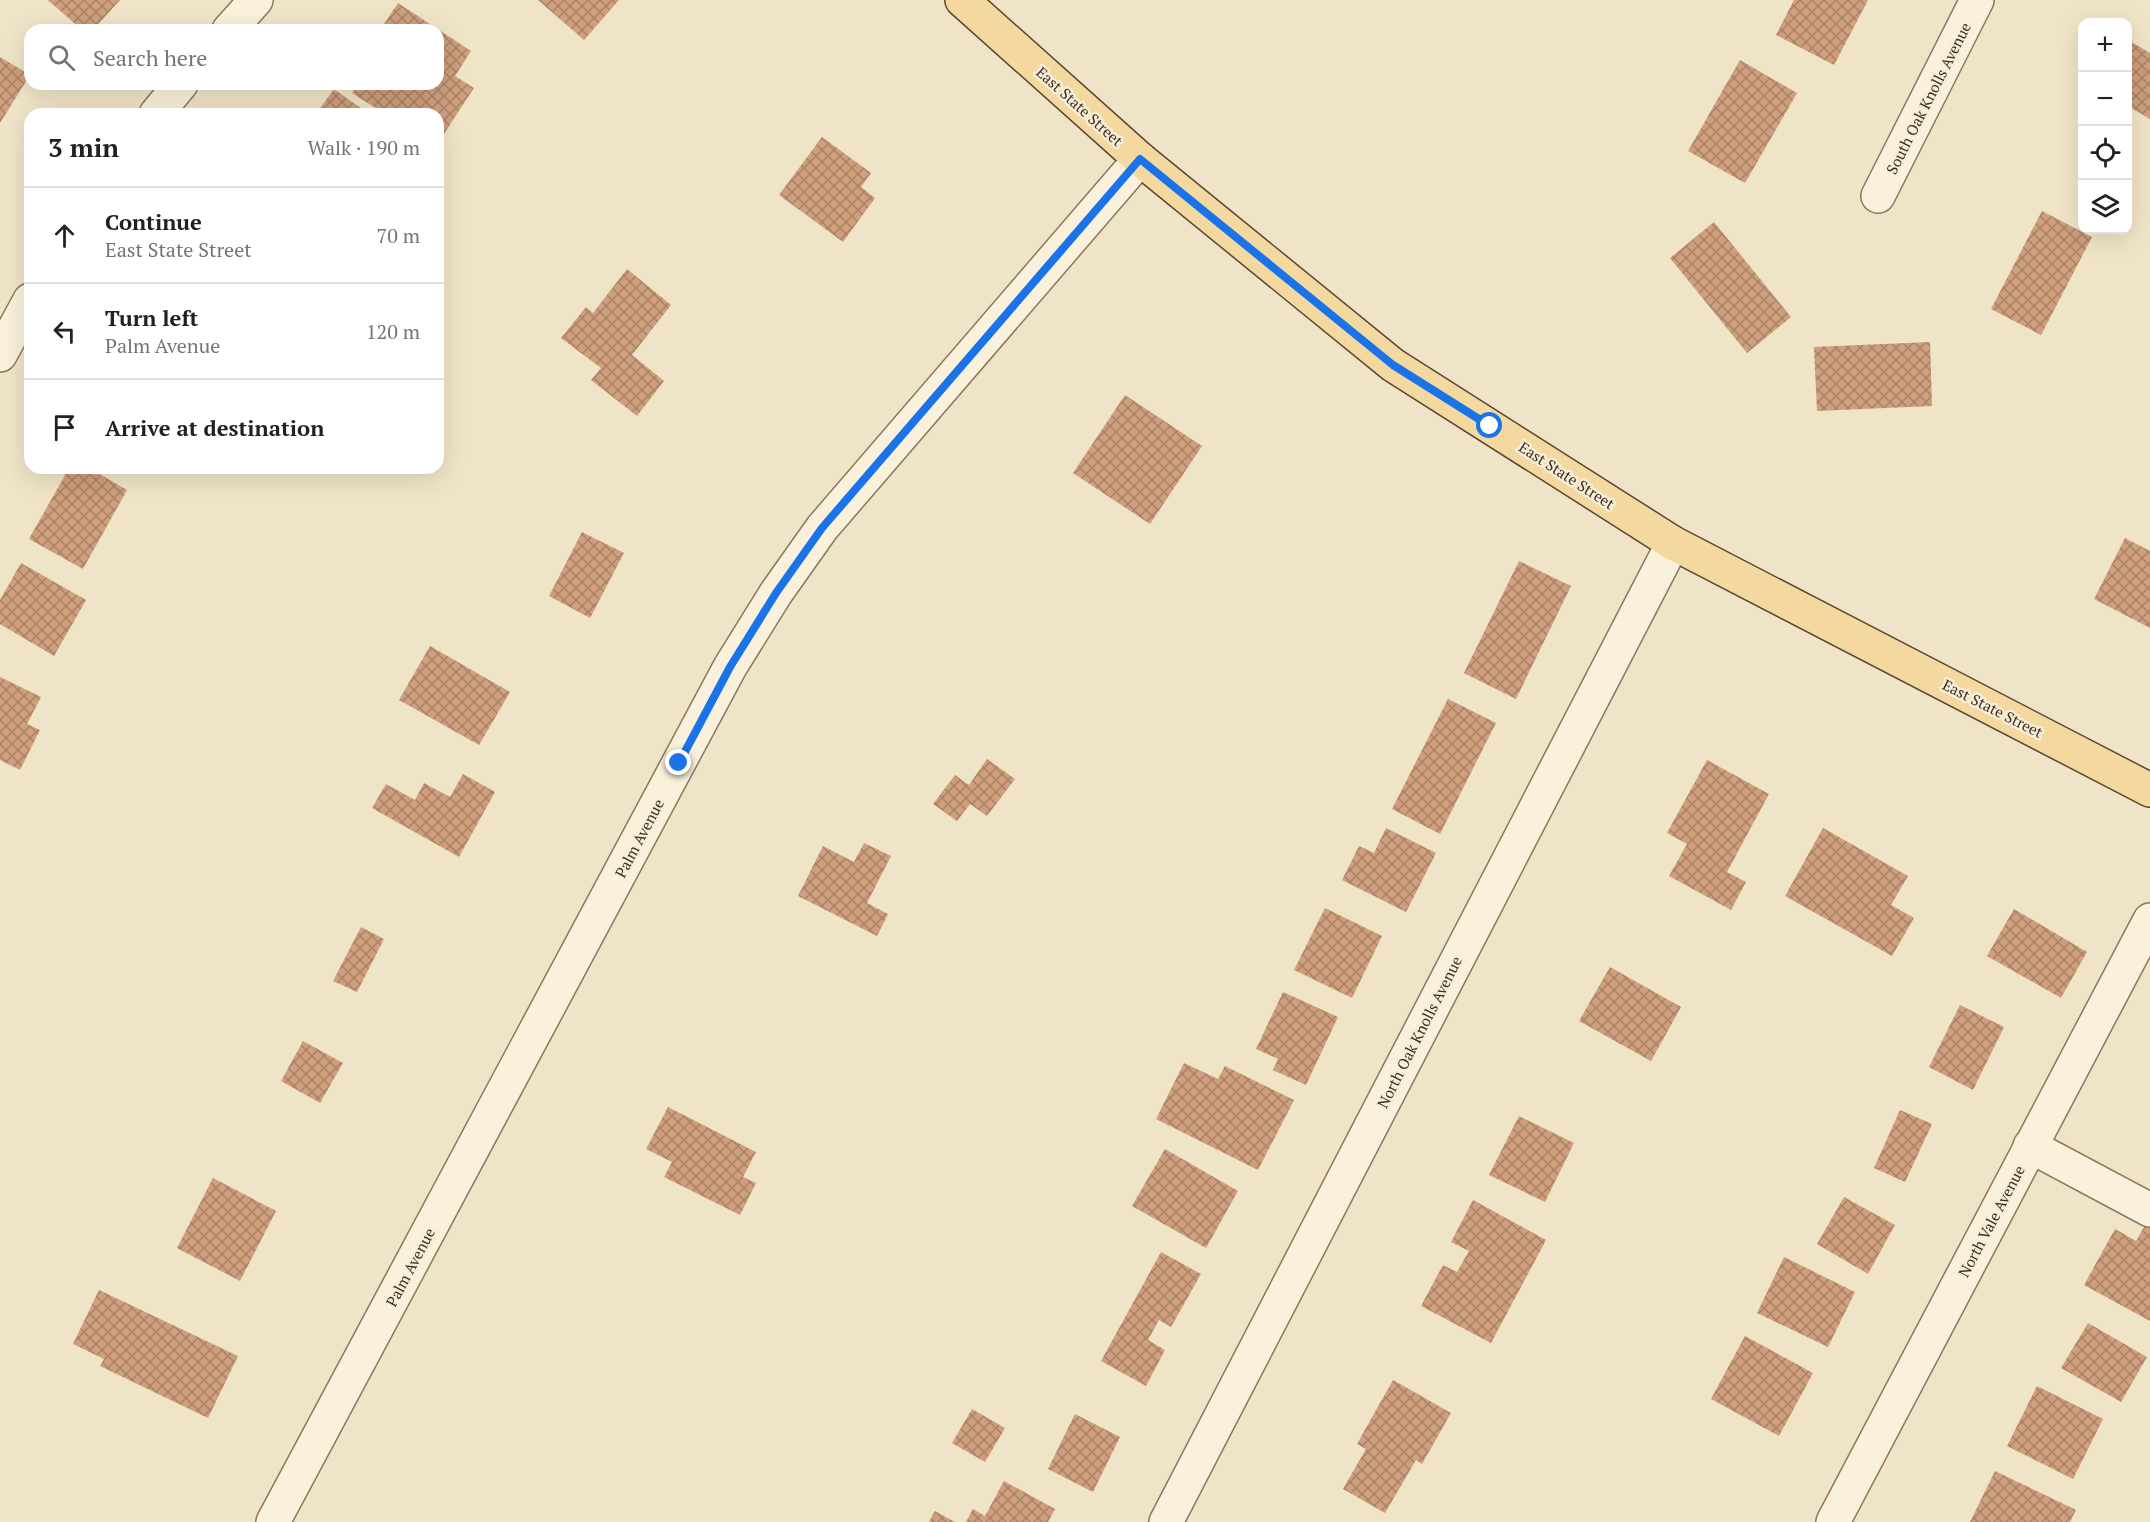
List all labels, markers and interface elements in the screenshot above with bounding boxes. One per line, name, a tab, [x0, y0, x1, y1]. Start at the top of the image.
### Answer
map controls	[2078, 18, 2132, 234]
button: +	[2078, 18, 2132, 72]
street label: South Oak Knolls Avenue	[1881, 19, 1975, 177]
search box	[24, 24, 444, 90]
icon: search	[45, 41, 78, 74]
text: Search here	[93, 43, 207, 72]
street label: East State Street	[1032, 62, 1128, 151]
button: −	[2078, 72, 2132, 126]
button: locate	[2078, 126, 2132, 180]
text: 3 min	[48, 130, 119, 164]
text: Walk · 190 m	[308, 134, 420, 161]
button: layers	[2078, 180, 2132, 234]
text: Continue	[105, 207, 202, 236]
icon: ahead	[48, 219, 81, 252]
text: 70 m	[377, 222, 420, 249]
text: East State Street	[105, 236, 252, 263]
text: Turn left	[105, 303, 198, 332]
icon: left	[48, 315, 81, 348]
text: 120 m	[366, 318, 420, 345]
text: Palm Avenue	[105, 332, 220, 359]
icon: arrive	[48, 411, 81, 444]
route start	[1476, 412, 1502, 438]
text: Arrive at destination	[105, 413, 324, 442]
street label: East State Street	[1515, 437, 1619, 514]
street label: East State Street	[1939, 674, 2047, 742]
route end	[665, 749, 691, 775]
street label: Palm Avenue	[610, 795, 668, 881]
street label: North Oak Knolls Avenue	[1372, 953, 1466, 1111]
street label: North Vale Avenue	[1953, 1162, 2029, 1280]
street label: Palm Avenue	[381, 1224, 439, 1310]

